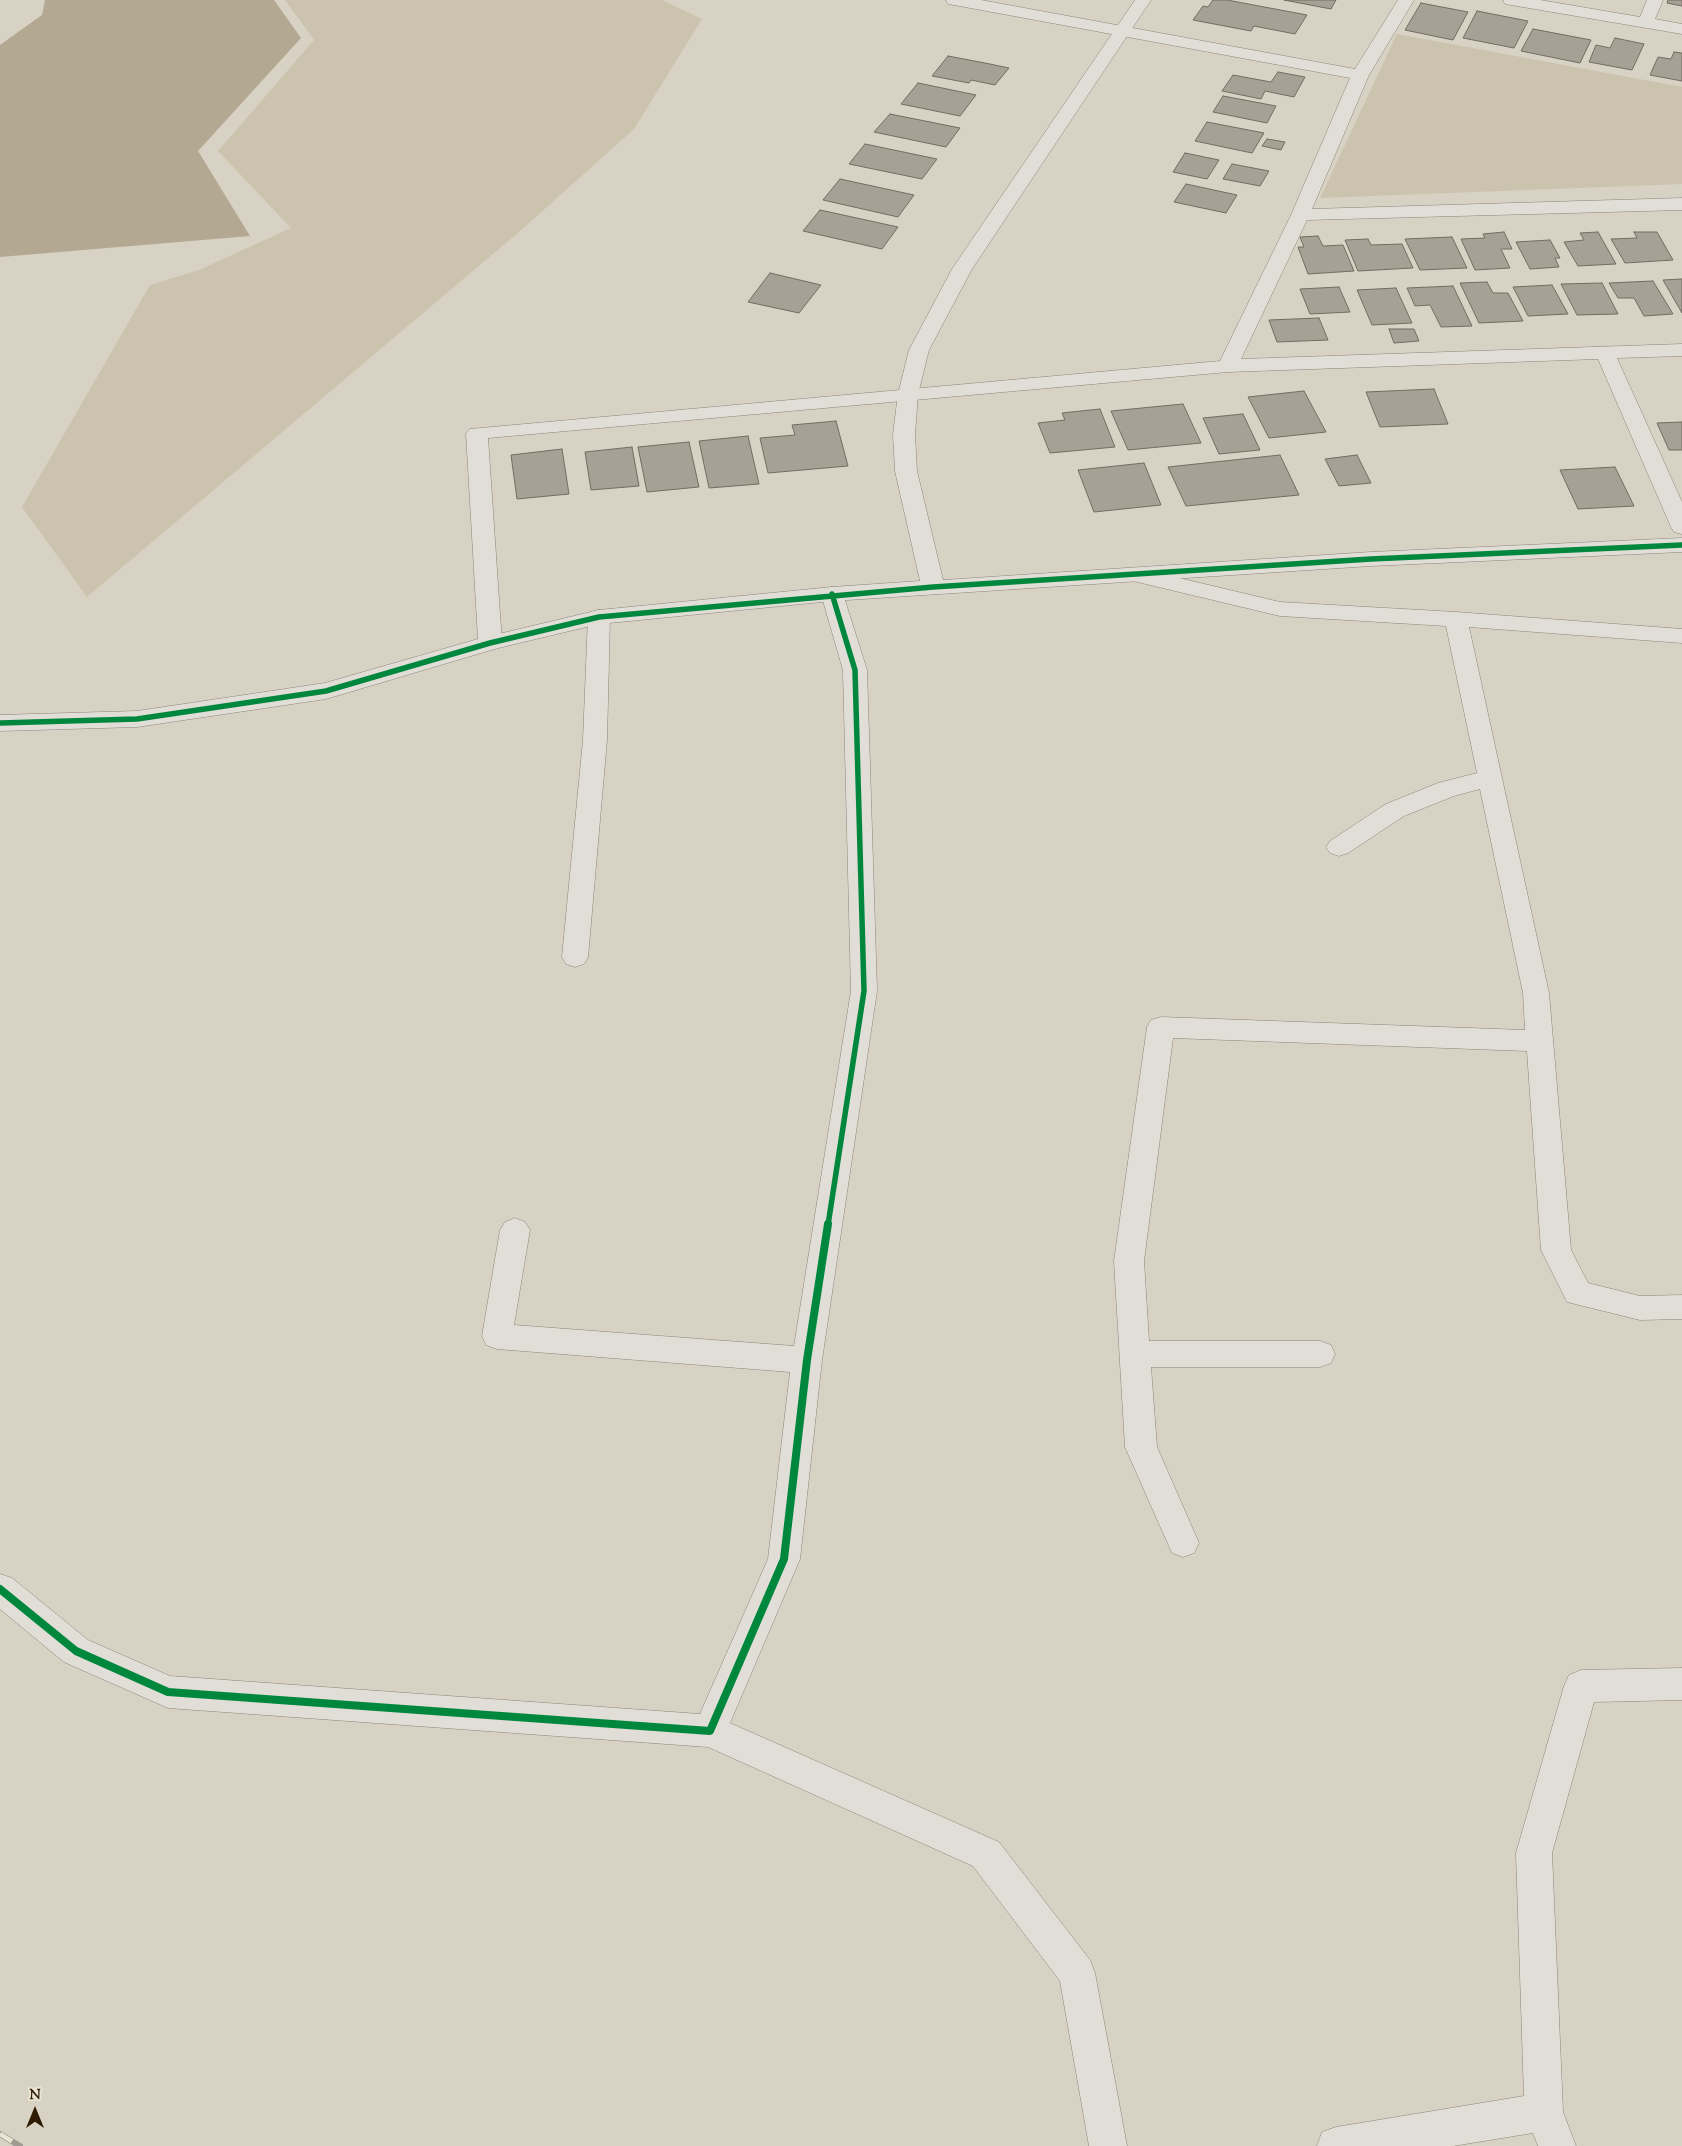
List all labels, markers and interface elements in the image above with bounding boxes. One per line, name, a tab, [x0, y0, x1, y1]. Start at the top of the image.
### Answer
north arrow	[10, 2086, 60, 2136]
text: N	[29, 2086, 41, 2106]

